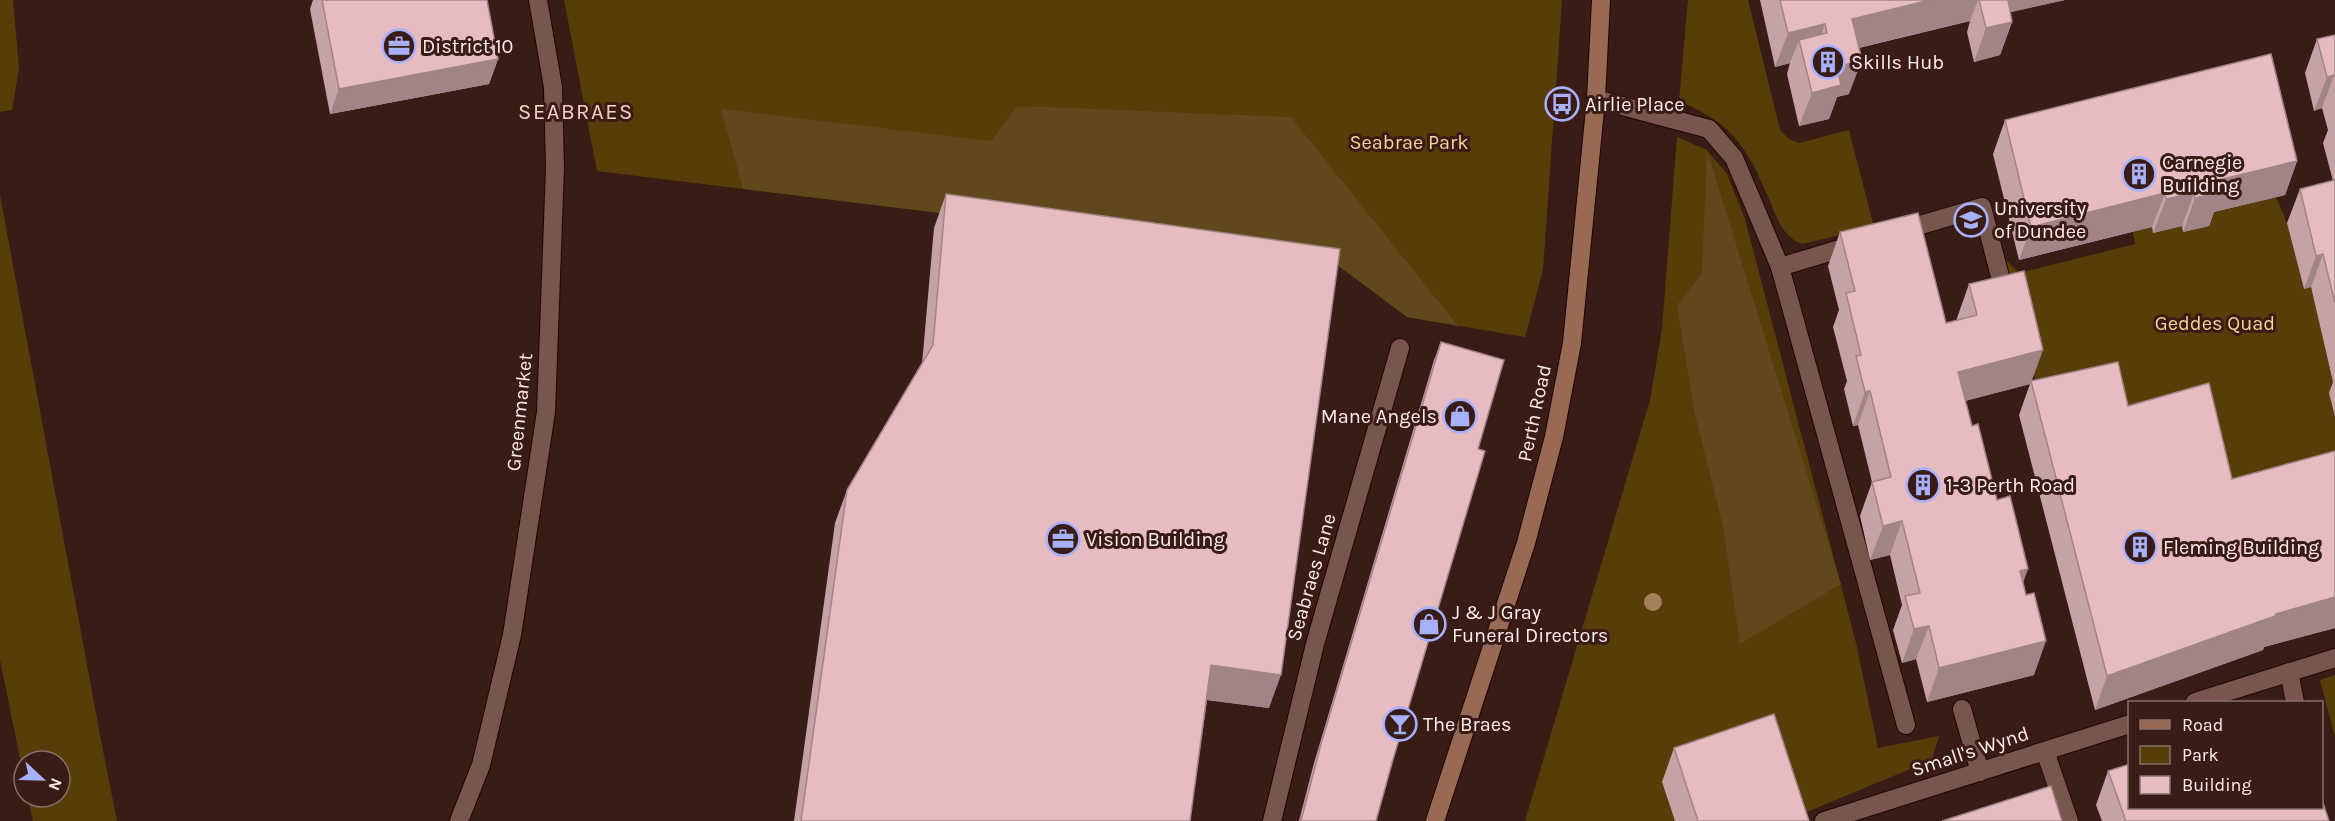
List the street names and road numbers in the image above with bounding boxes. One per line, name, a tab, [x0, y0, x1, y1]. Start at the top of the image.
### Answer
street label: Greenmarket	[502, 351, 537, 472]
street label: Perth Road	[1513, 362, 1556, 464]
street label: Seabraes Lane	[1282, 511, 1341, 644]
street label: Small's Wynd	[1909, 722, 2032, 781]

